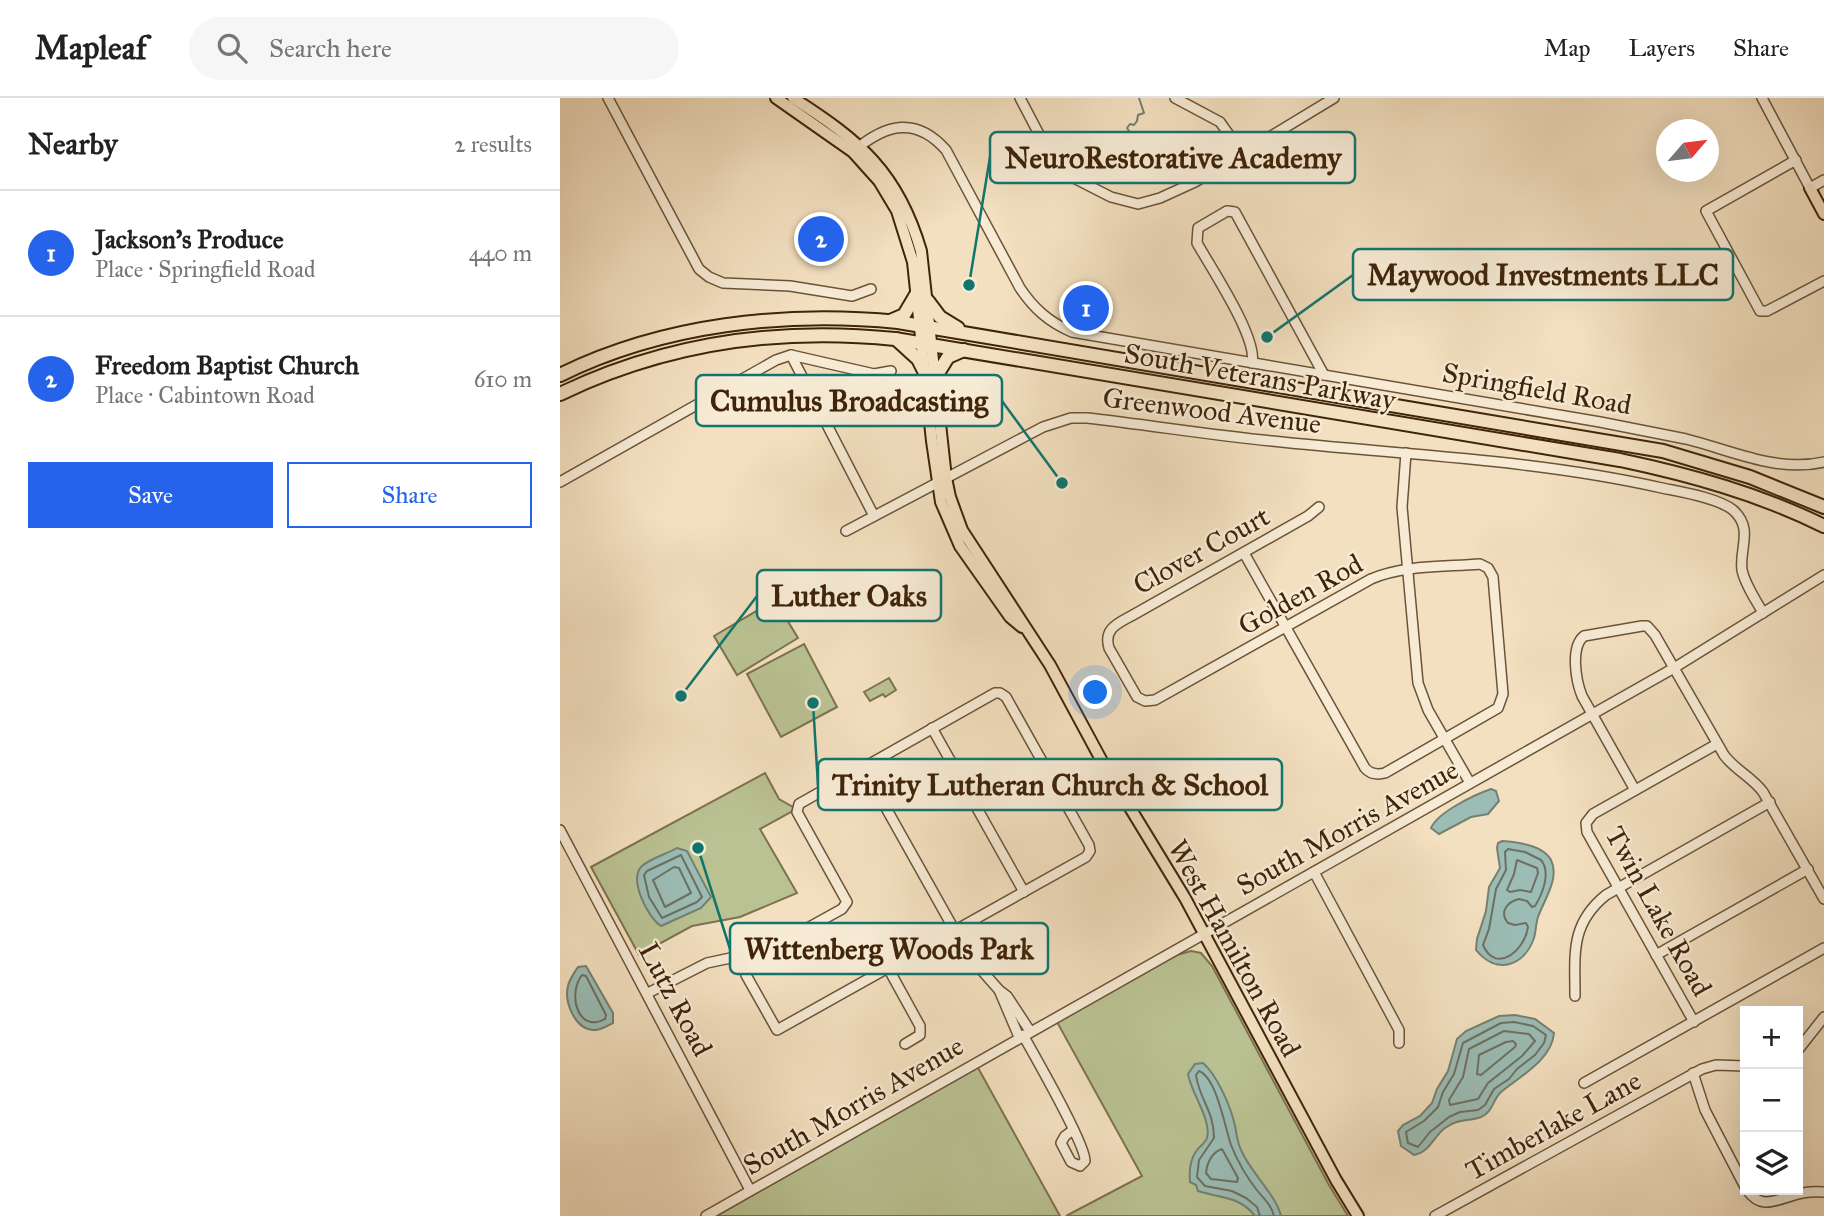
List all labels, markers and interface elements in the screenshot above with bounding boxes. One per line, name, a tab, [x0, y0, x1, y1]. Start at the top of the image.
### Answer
search box	[189, 17, 679, 80]
text: Mapleaf	[35, 28, 147, 68]
icon: search	[213, 29, 251, 67]
text: Search here	[269, 32, 392, 64]
text: Map	[1544, 33, 1591, 63]
text: Layers	[1629, 33, 1695, 63]
text: Share	[1733, 33, 1789, 63]
north arrow	[1656, 119, 1719, 182]
text: Nearby	[28, 126, 118, 162]
text: 2 results	[454, 130, 532, 158]
callout: NeuroRestorative Academy	[990, 132, 1355, 183]
text: NeuroRestorative Academy	[1005, 140, 1342, 176]
pin: 2	[798, 213, 844, 265]
text: Jackson's Produce	[95, 223, 283, 255]
text: 1	[46, 239, 56, 267]
text: 440 m	[469, 239, 532, 267]
callout: Maywood Investments LLC	[1353, 249, 1733, 300]
text: Place · Springfield Road	[95, 255, 316, 283]
text: Maywood Investments LLC	[1367, 257, 1719, 293]
pin: 1	[1063, 282, 1109, 334]
street label: South Veterans Parkway	[1122, 335, 1399, 418]
text: Freedom Baptist Church	[95, 349, 359, 381]
street label: Springfield Road	[1440, 355, 1634, 422]
text: 2	[45, 365, 57, 393]
text: 610 m	[474, 365, 532, 393]
callout: Cumulus Broadcasting	[696, 375, 1002, 426]
street label: Greenwood Avenue	[1101, 380, 1323, 441]
text: Place · Cabintown Road	[95, 381, 315, 409]
text: Cumulus Broadcasting	[710, 383, 989, 419]
button: Save	[28, 462, 273, 528]
button: Share	[287, 462, 532, 528]
street label: Clover Court	[1127, 499, 1276, 602]
street label: Golden Rod	[1232, 546, 1369, 643]
callout: Luther Oaks	[757, 570, 941, 621]
text: Luther Oaks	[771, 578, 927, 614]
your location	[1078, 675, 1112, 709]
street label: South Morris Avenue	[1230, 752, 1464, 903]
callout: Trinity Lutheran Church & School	[818, 759, 1282, 810]
text: Trinity Lutheran Church & School	[832, 767, 1269, 803]
street label: Twin Lake Road	[1598, 820, 1720, 1002]
street label: West Hamilton Road	[1160, 833, 1309, 1063]
callout: Wittenberg Woods Park	[730, 923, 1048, 974]
text: Wittenberg Woods Park	[744, 931, 1035, 967]
street label: Lutz Road	[631, 936, 720, 1062]
map controls	[1740, 1006, 1803, 1195]
button: +	[1740, 1006, 1803, 1069]
street label: South Morris Avenue	[737, 1028, 970, 1183]
street label: Timberlake Lane	[1459, 1063, 1647, 1188]
button: −	[1740, 1069, 1803, 1132]
button: layers	[1740, 1132, 1803, 1195]

